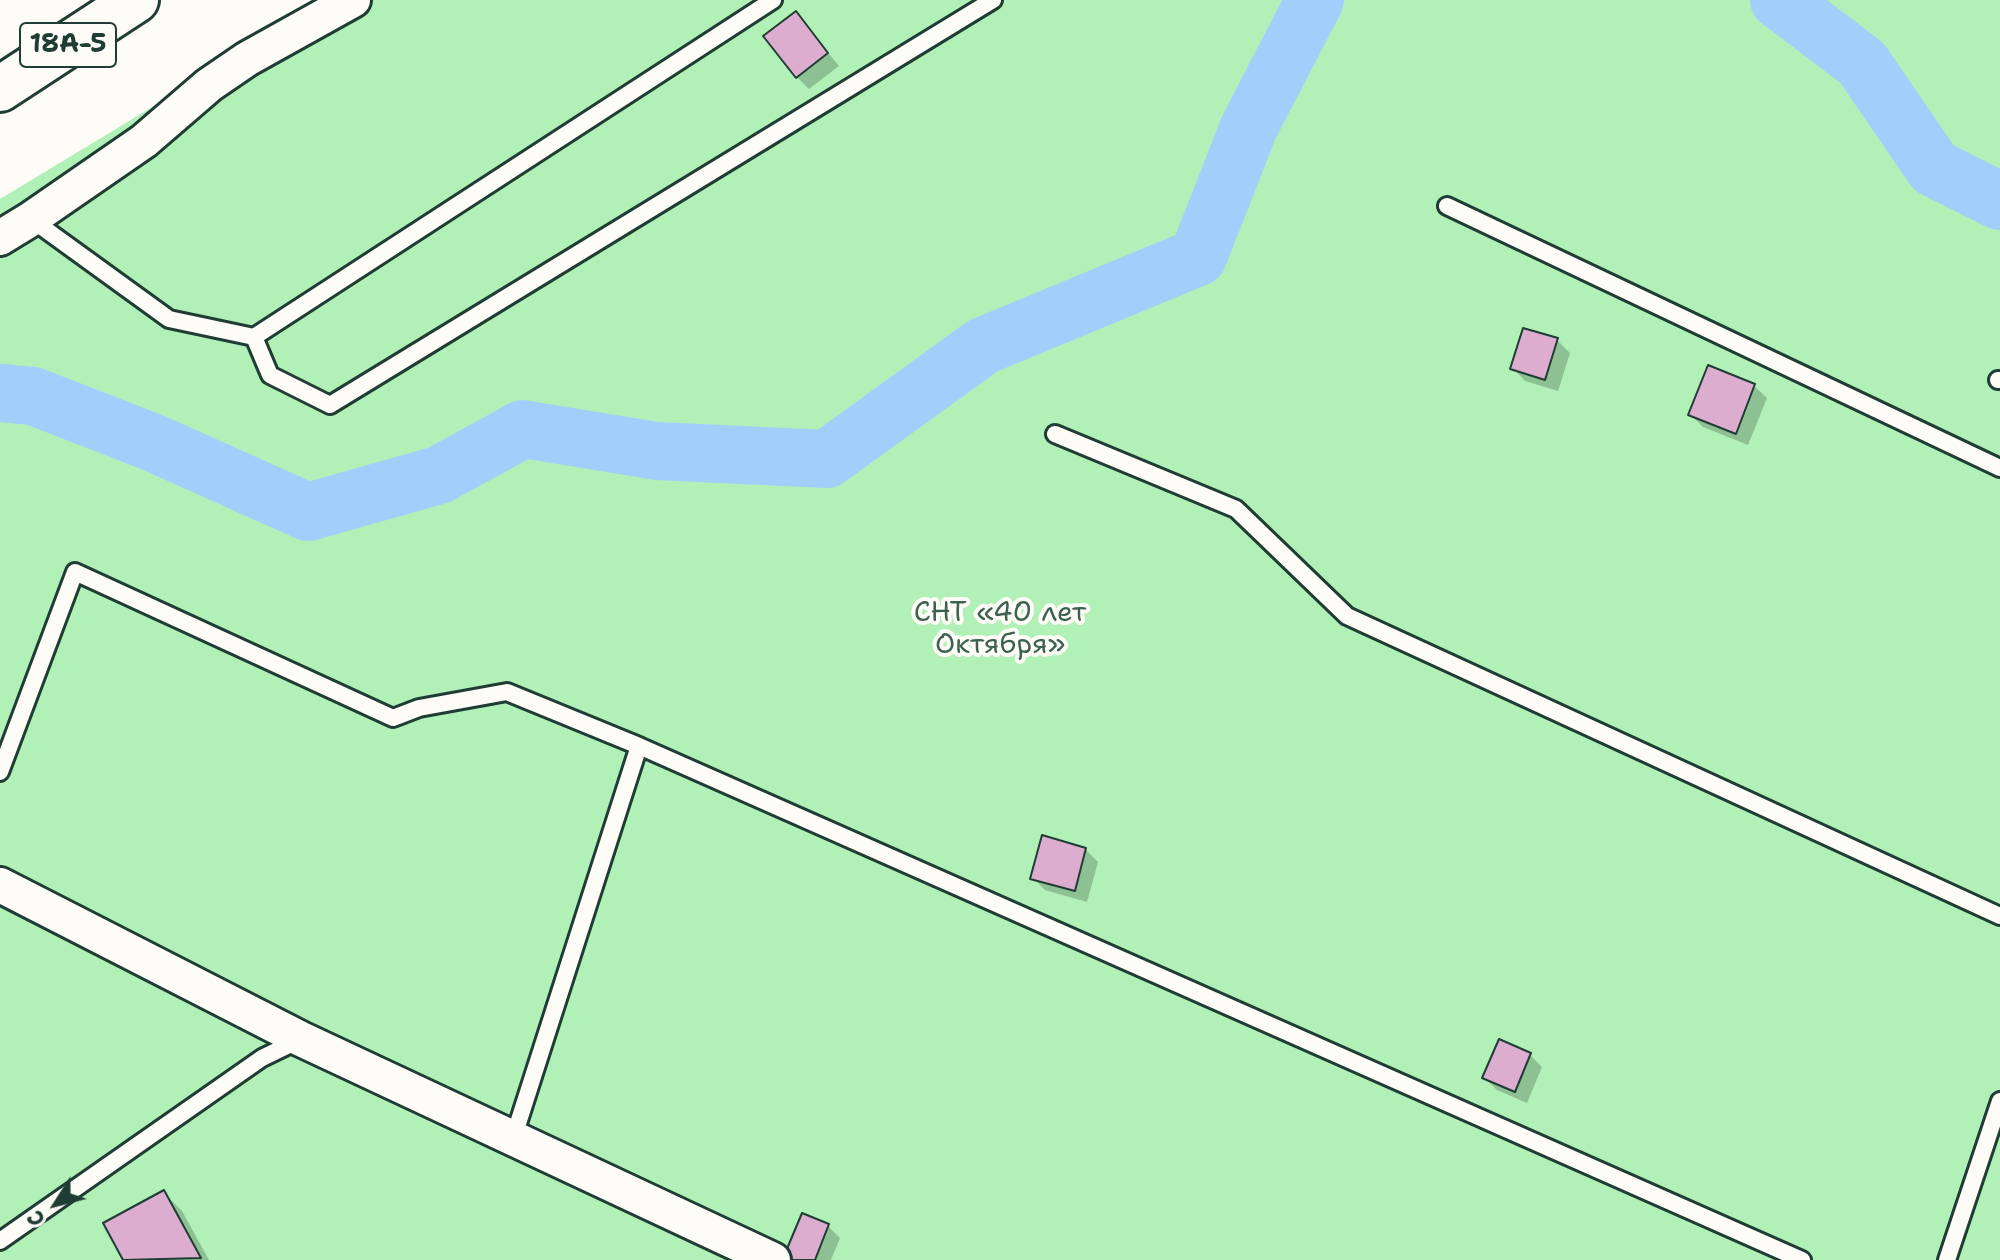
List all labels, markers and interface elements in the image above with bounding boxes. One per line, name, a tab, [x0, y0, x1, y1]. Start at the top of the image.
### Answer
road number: 18А-5	[20, 23, 116, 67]
park label: СНТ «40 лет Октября»	[914, 597, 1086, 663]
north arrow	[16, 1164, 96, 1244]
text: С	[20, 1204, 52, 1232]

